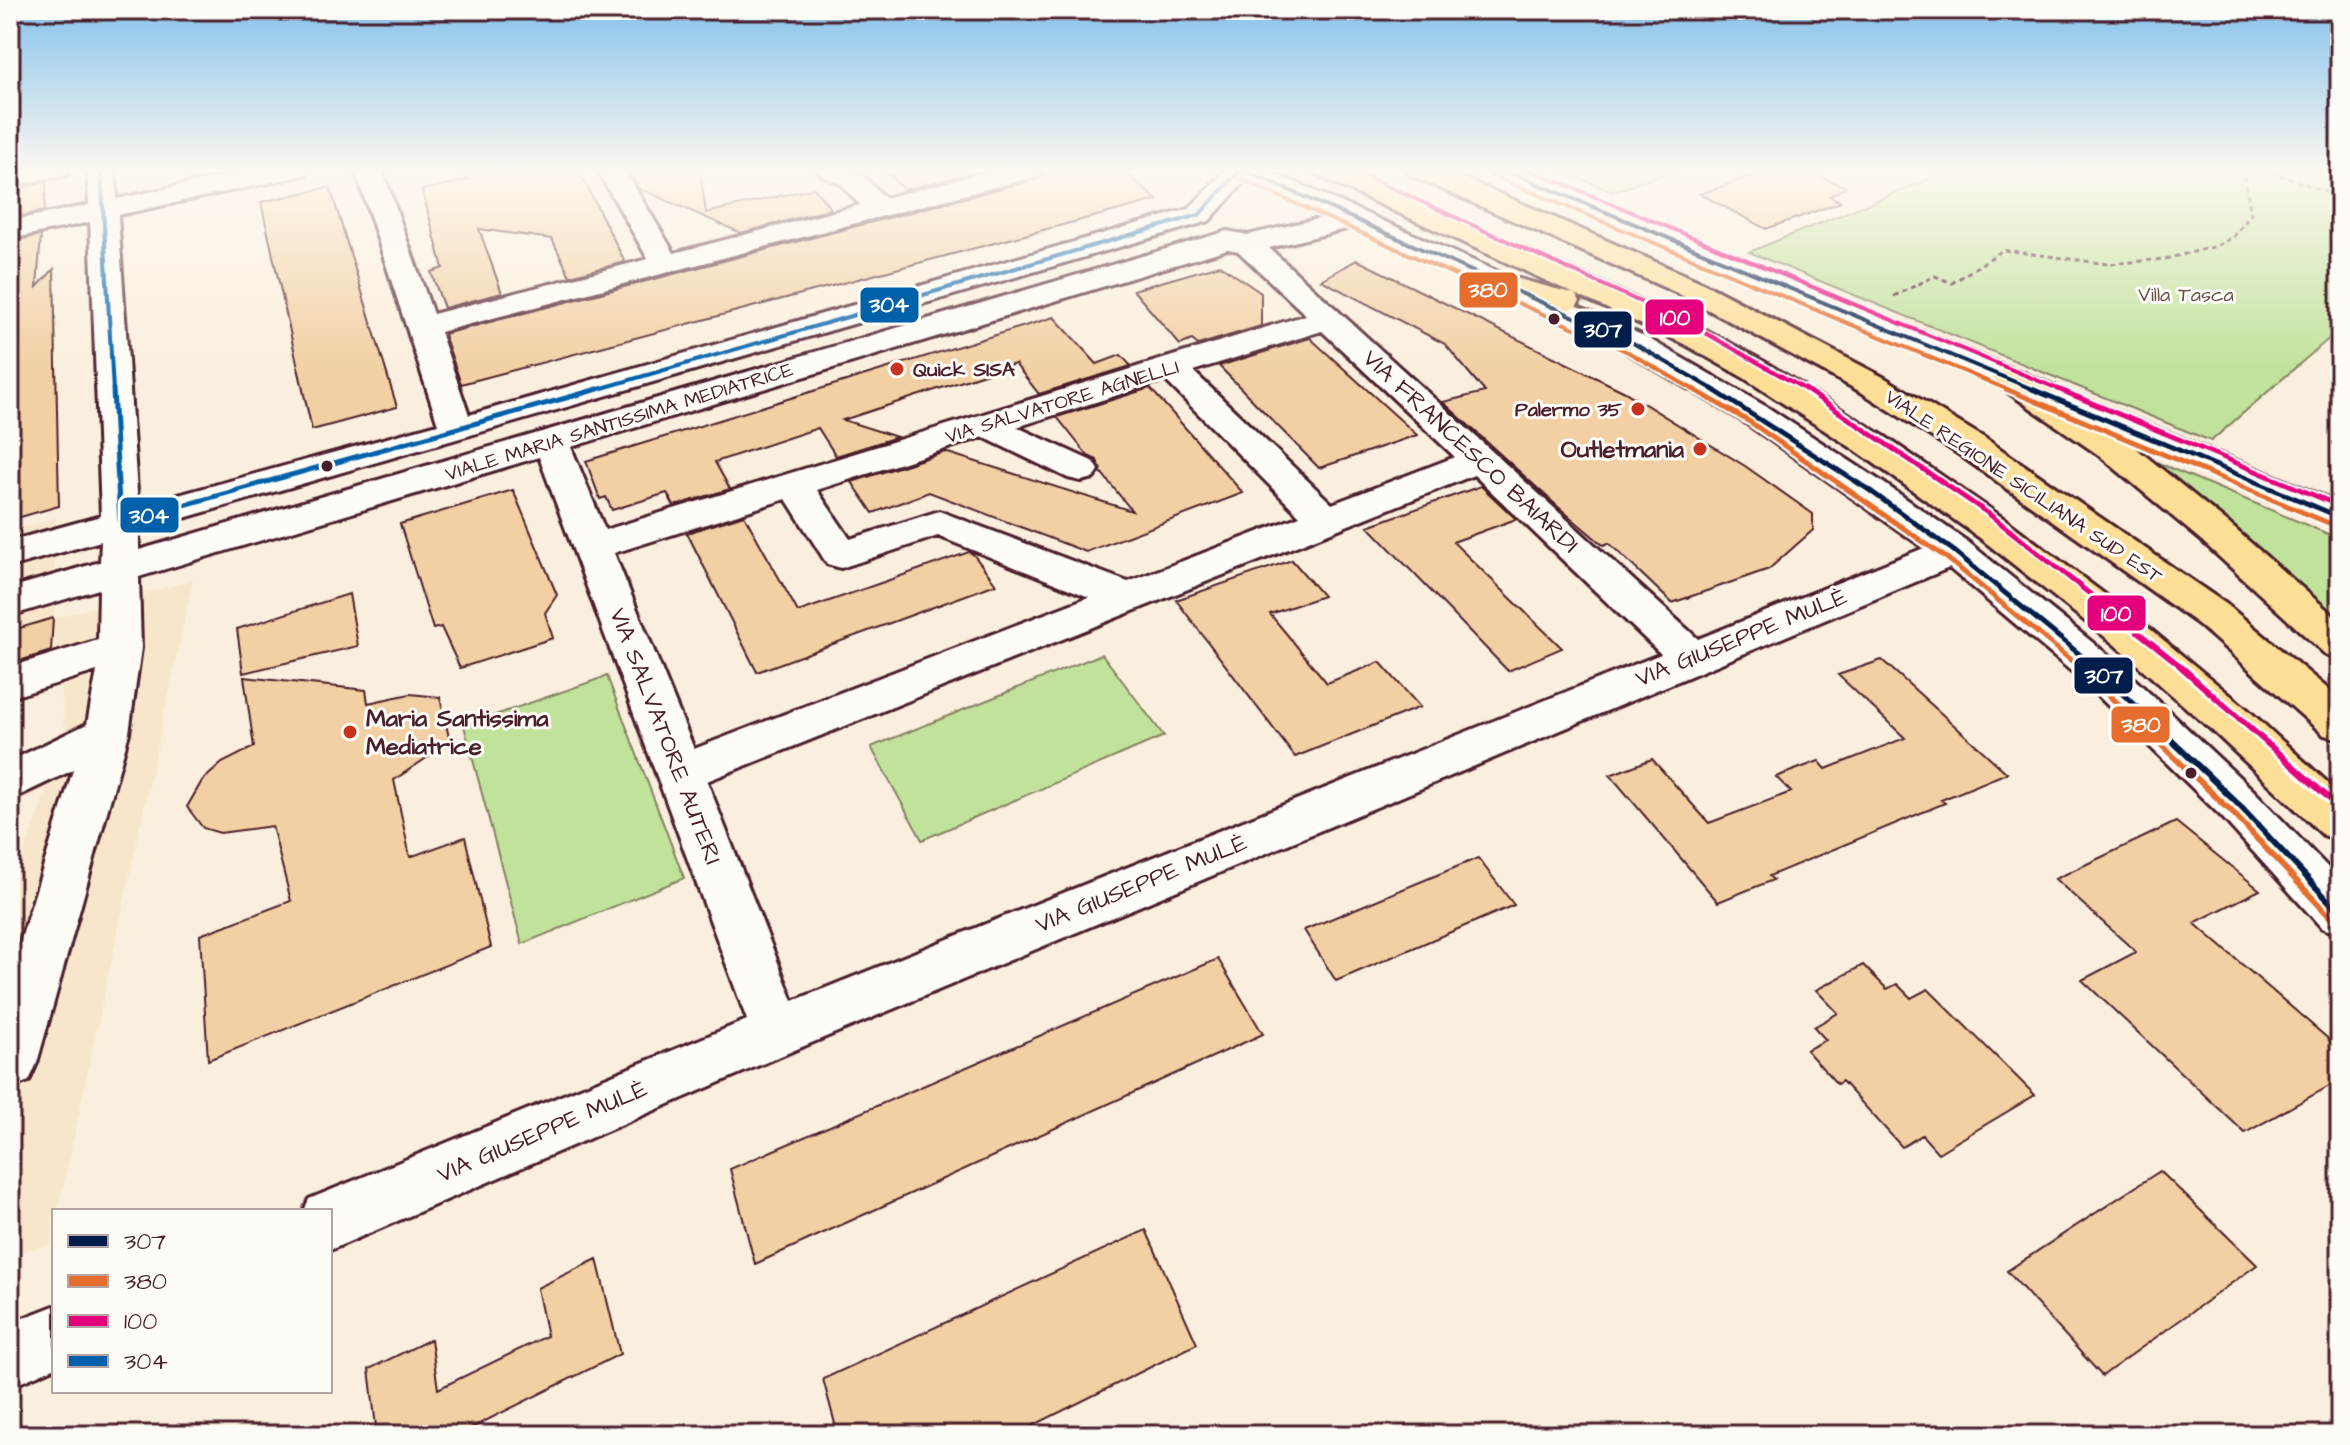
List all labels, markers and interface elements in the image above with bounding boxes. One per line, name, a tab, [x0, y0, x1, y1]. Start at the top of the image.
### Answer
line badge: 380	[1458, 271, 1519, 309]
text: 380	[1467, 275, 1508, 306]
park label: Villa Tasca	[2138, 281, 2234, 309]
line badge: 304	[859, 286, 920, 324]
text: 304	[868, 290, 910, 321]
line badge: 100	[1644, 298, 1705, 336]
text: 100	[1660, 303, 1690, 334]
line badge: 307	[1573, 310, 1633, 349]
unlabelled marker	[1546, 311, 1562, 327]
text: 307	[1583, 315, 1623, 346]
street label: VIA FRANCESCO BAIARDI	[1355, 342, 1586, 561]
street label: VIA SALVATORE AGNELLI	[942, 353, 1183, 451]
street label: VIALE MARIA SANTISSIMA MEDIATRICE	[442, 356, 797, 488]
place label: Quick SISA	[913, 356, 1015, 384]
marker: Quick SISA	[888, 360, 906, 378]
street label: VIALE REGIONE SICILIANA SUD EST	[1879, 383, 2168, 591]
place label: Palermo 35	[1515, 396, 1623, 424]
marker: Palermo 35	[1629, 400, 1647, 418]
place label: Outletmania	[1561, 433, 1685, 467]
marker: Outletmania	[1691, 440, 1709, 458]
unlabelled marker	[319, 458, 335, 474]
line badge: 304	[119, 496, 180, 534]
text: 304	[128, 501, 170, 532]
street label: VIA GIUSEPPE MULÈ	[1630, 580, 1852, 696]
line badge: 100	[2086, 594, 2147, 632]
text: 100	[2101, 599, 2131, 630]
street label: VIA SALVATORE AUTERI	[600, 603, 730, 870]
line badge: 307	[2073, 656, 2134, 695]
text: 307	[2084, 661, 2124, 692]
place label: Maria Santissima Mediatrice	[366, 702, 549, 764]
line badge: 380	[2110, 705, 2171, 744]
text: 380	[2120, 710, 2161, 741]
marker: Maria Santissima Mediatrice	[341, 723, 359, 741]
unlabelled marker	[2183, 765, 2199, 781]
street label: VIA GIUSEPPE MULÈ	[1030, 826, 1252, 942]
street label: VIA GIUSEPPE MULÈ	[432, 1072, 653, 1192]
legend	[52, 1209, 332, 1393]
text: 307	[124, 1225, 166, 1259]
text: 380	[124, 1265, 167, 1299]
text: 100	[124, 1305, 157, 1339]
text: 304	[124, 1345, 168, 1379]

